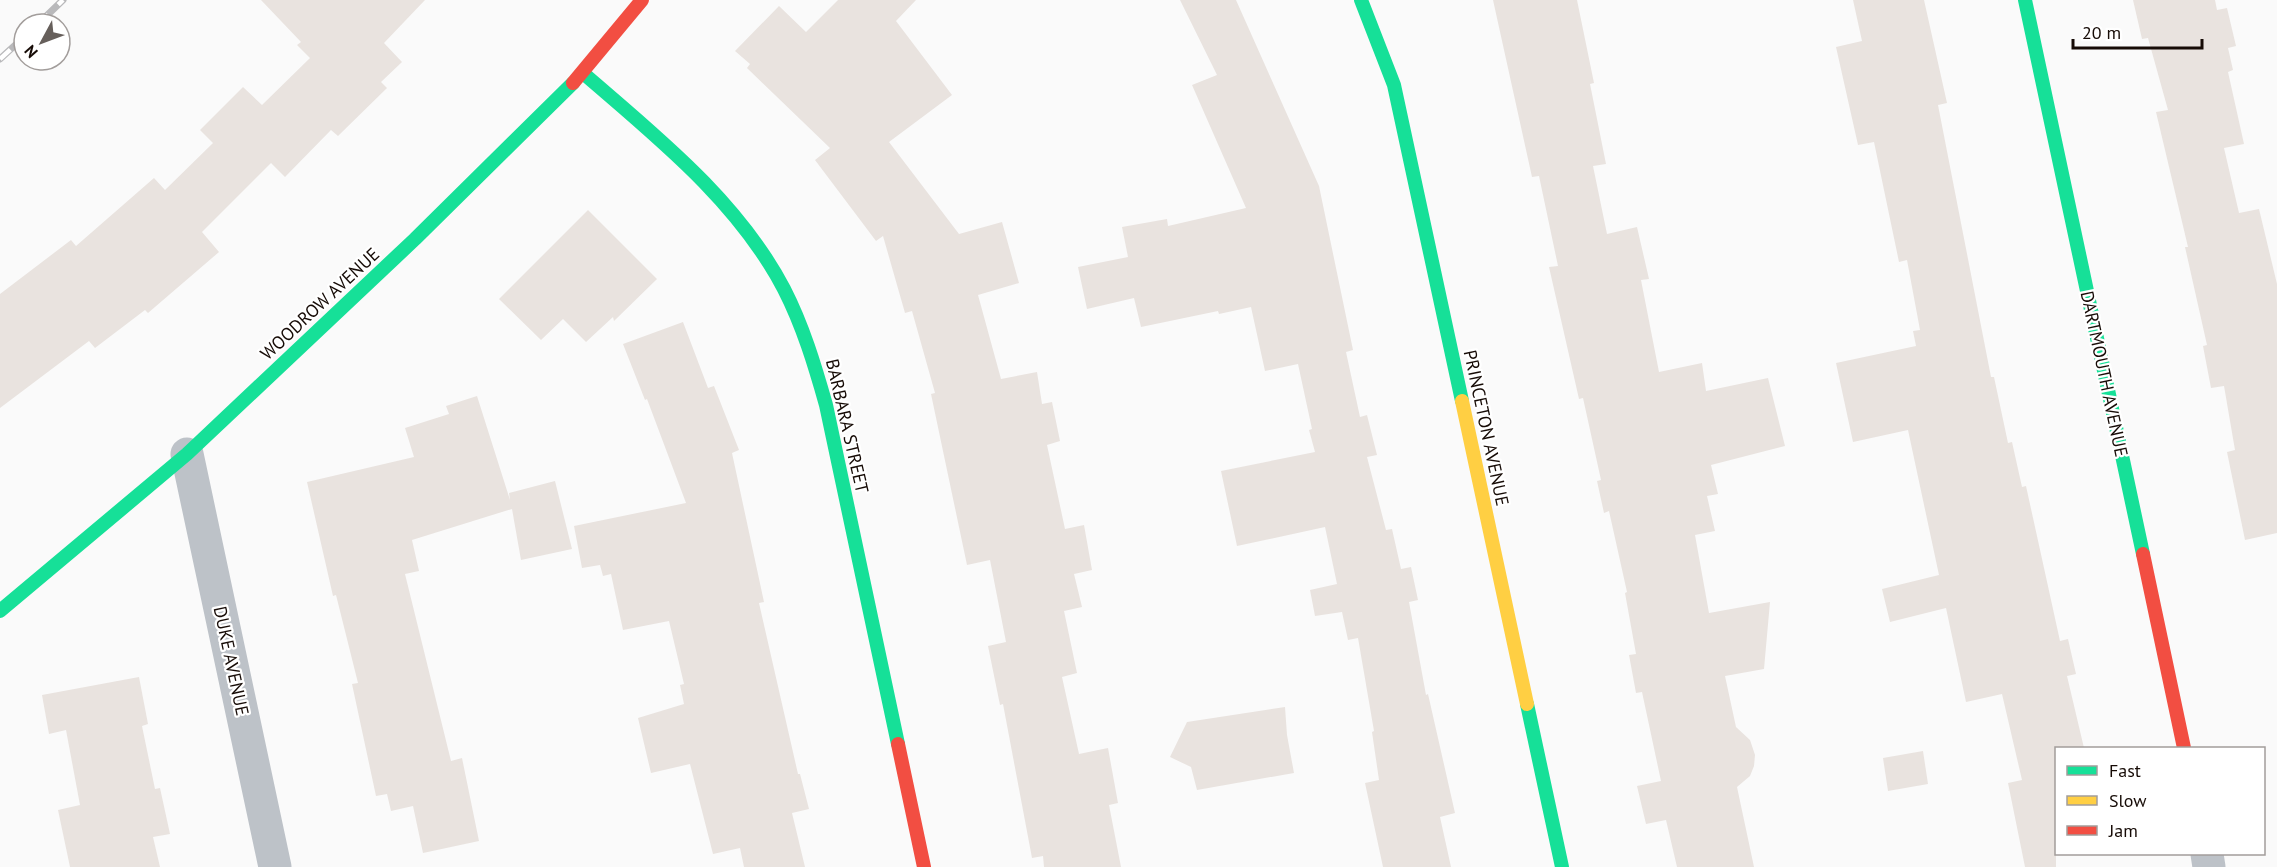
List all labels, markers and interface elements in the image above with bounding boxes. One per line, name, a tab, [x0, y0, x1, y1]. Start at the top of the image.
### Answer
north arrow	[12, 12, 72, 72]
scale bar	[2073, 12, 2202, 50]
text: 20 m	[2082, 21, 2121, 44]
text: N	[20, 41, 42, 62]
street label: WOODROW AVENUE	[255, 243, 384, 365]
street label: DARTMOUTH AVENUE	[2076, 289, 2133, 459]
street label: PRINCETON AVENUE	[1459, 348, 1514, 508]
street label: BARBARA STREET	[821, 356, 874, 495]
street label: DUKE AVENUE	[209, 604, 254, 718]
legend	[2055, 747, 2265, 855]
text: Fast	[2109, 759, 2141, 782]
text: Slow	[2109, 789, 2147, 812]
text: Jam	[2108, 819, 2138, 842]

